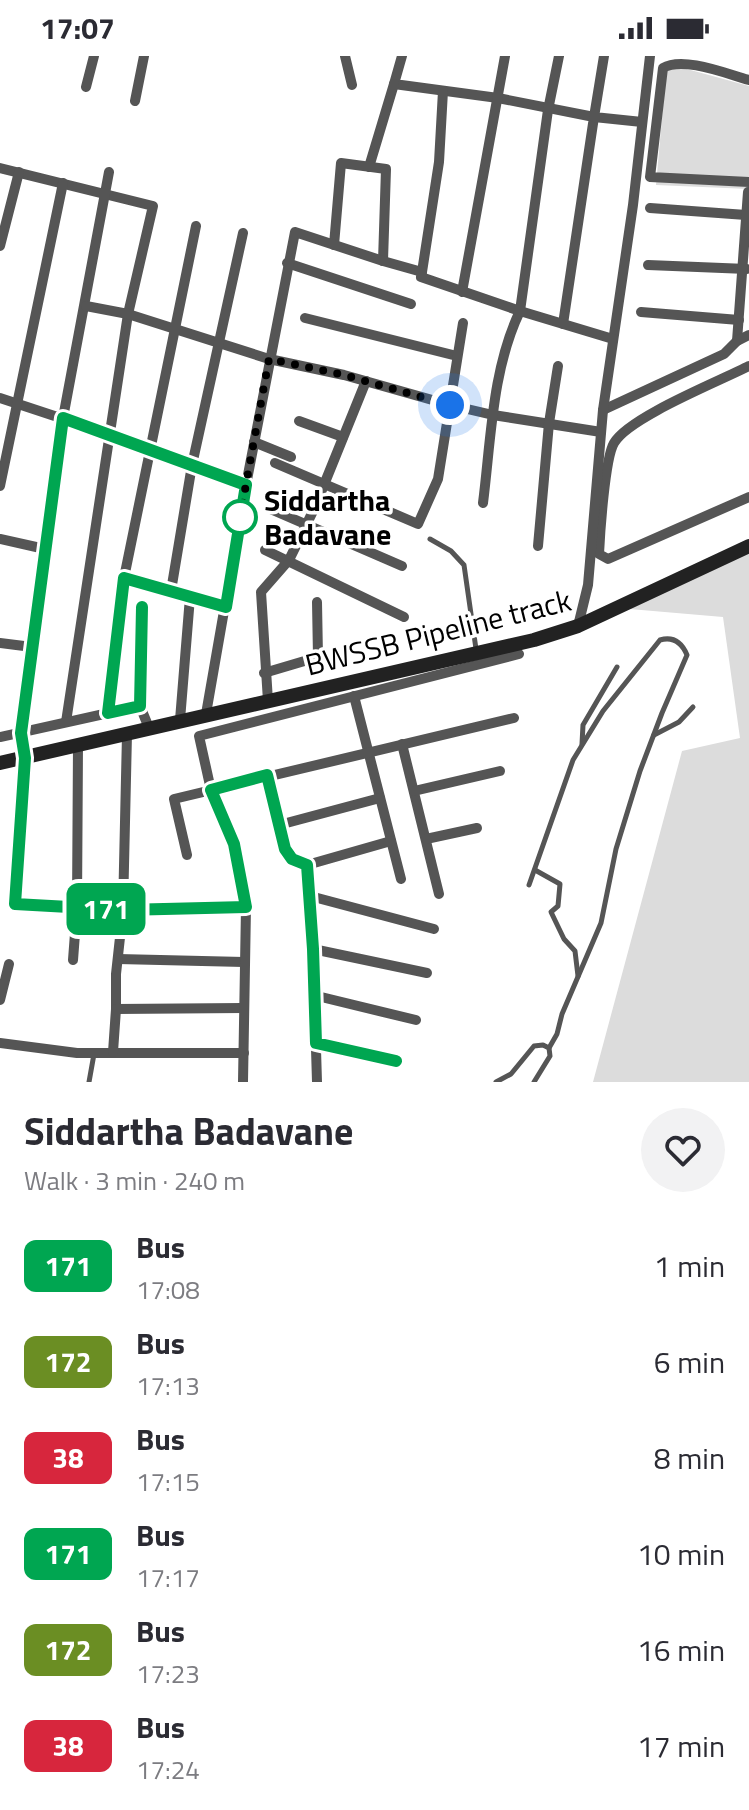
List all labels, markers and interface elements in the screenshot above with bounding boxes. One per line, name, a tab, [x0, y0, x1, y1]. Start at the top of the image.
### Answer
text: 17:07	[40, 5, 115, 51]
your location	[430, 385, 470, 425]
place label: Siddartha Badavane	[264, 477, 391, 557]
marker: Siddartha Badavane	[223, 500, 257, 534]
street label: BWSSB Pipeline track	[300, 577, 576, 687]
line badge: 171	[60, 883, 152, 935]
text: 171	[82, 887, 130, 930]
text: Siddartha Badavane	[24, 1102, 354, 1160]
button: heart	[641, 1108, 725, 1192]
text: Walk · 3 min · 240 m	[24, 1161, 245, 1200]
text: Bus	[136, 1224, 185, 1270]
text: 1 min	[654, 1243, 725, 1289]
text: 171	[44, 1244, 92, 1287]
text: 17:08	[136, 1270, 200, 1309]
text: Bus	[136, 1320, 185, 1366]
text: 6 min	[654, 1339, 725, 1385]
text: 172	[44, 1340, 92, 1383]
text: 17:13	[136, 1366, 200, 1405]
text: Bus	[136, 1416, 185, 1462]
text: 8 min	[654, 1435, 725, 1481]
text: 38	[52, 1436, 84, 1479]
text: 17:15	[136, 1462, 200, 1501]
text: Bus	[136, 1512, 185, 1558]
text: 10 min	[637, 1531, 725, 1577]
text: 171	[44, 1532, 92, 1575]
text: 17:17	[136, 1558, 200, 1597]
text: Bus	[136, 1608, 185, 1654]
text: 16 min	[637, 1627, 725, 1673]
text: 172	[44, 1628, 92, 1671]
text: 17:23	[136, 1654, 200, 1693]
text: Bus	[136, 1704, 185, 1750]
text: 17 min	[637, 1723, 725, 1769]
text: 38	[52, 1724, 84, 1767]
text: 17:24	[136, 1750, 200, 1789]

